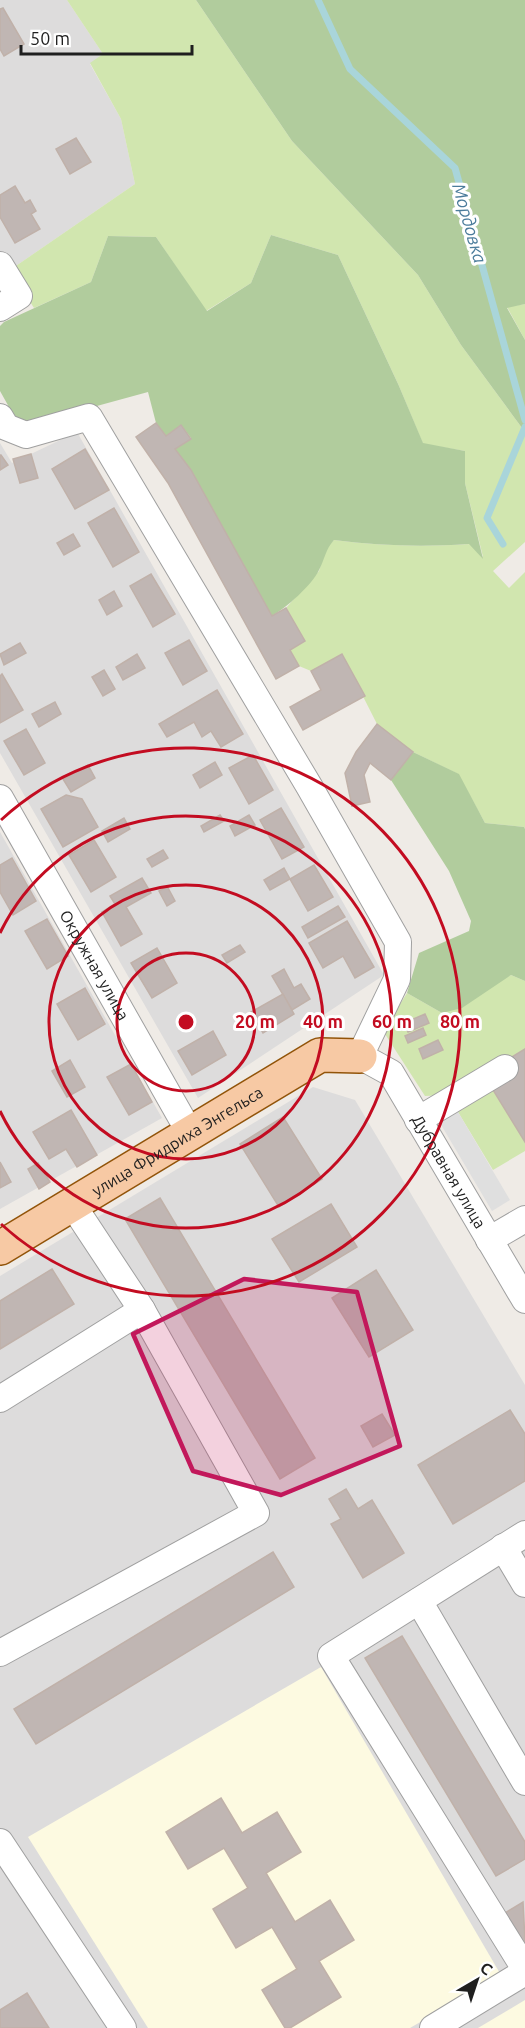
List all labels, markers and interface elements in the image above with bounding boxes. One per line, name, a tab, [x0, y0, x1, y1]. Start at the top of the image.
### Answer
scale bar	[21, 18, 192, 56]
text: 50 m	[30, 28, 70, 48]
water label: Мордовка	[449, 181, 491, 266]
street label: Окружная улица	[56, 907, 133, 1023]
text: 20 m	[235, 1011, 275, 1031]
text: 40 m	[303, 1011, 343, 1031]
text: 60 m	[372, 1011, 412, 1031]
text: 80 m	[440, 1011, 480, 1031]
centre of rings	[176, 1012, 196, 1032]
street label: улица Фридриха Энгельса	[89, 1083, 266, 1199]
street label: Дубравная улица	[409, 1111, 490, 1231]
north arrow	[447, 1950, 507, 2010]
text: С	[477, 1958, 496, 1979]

